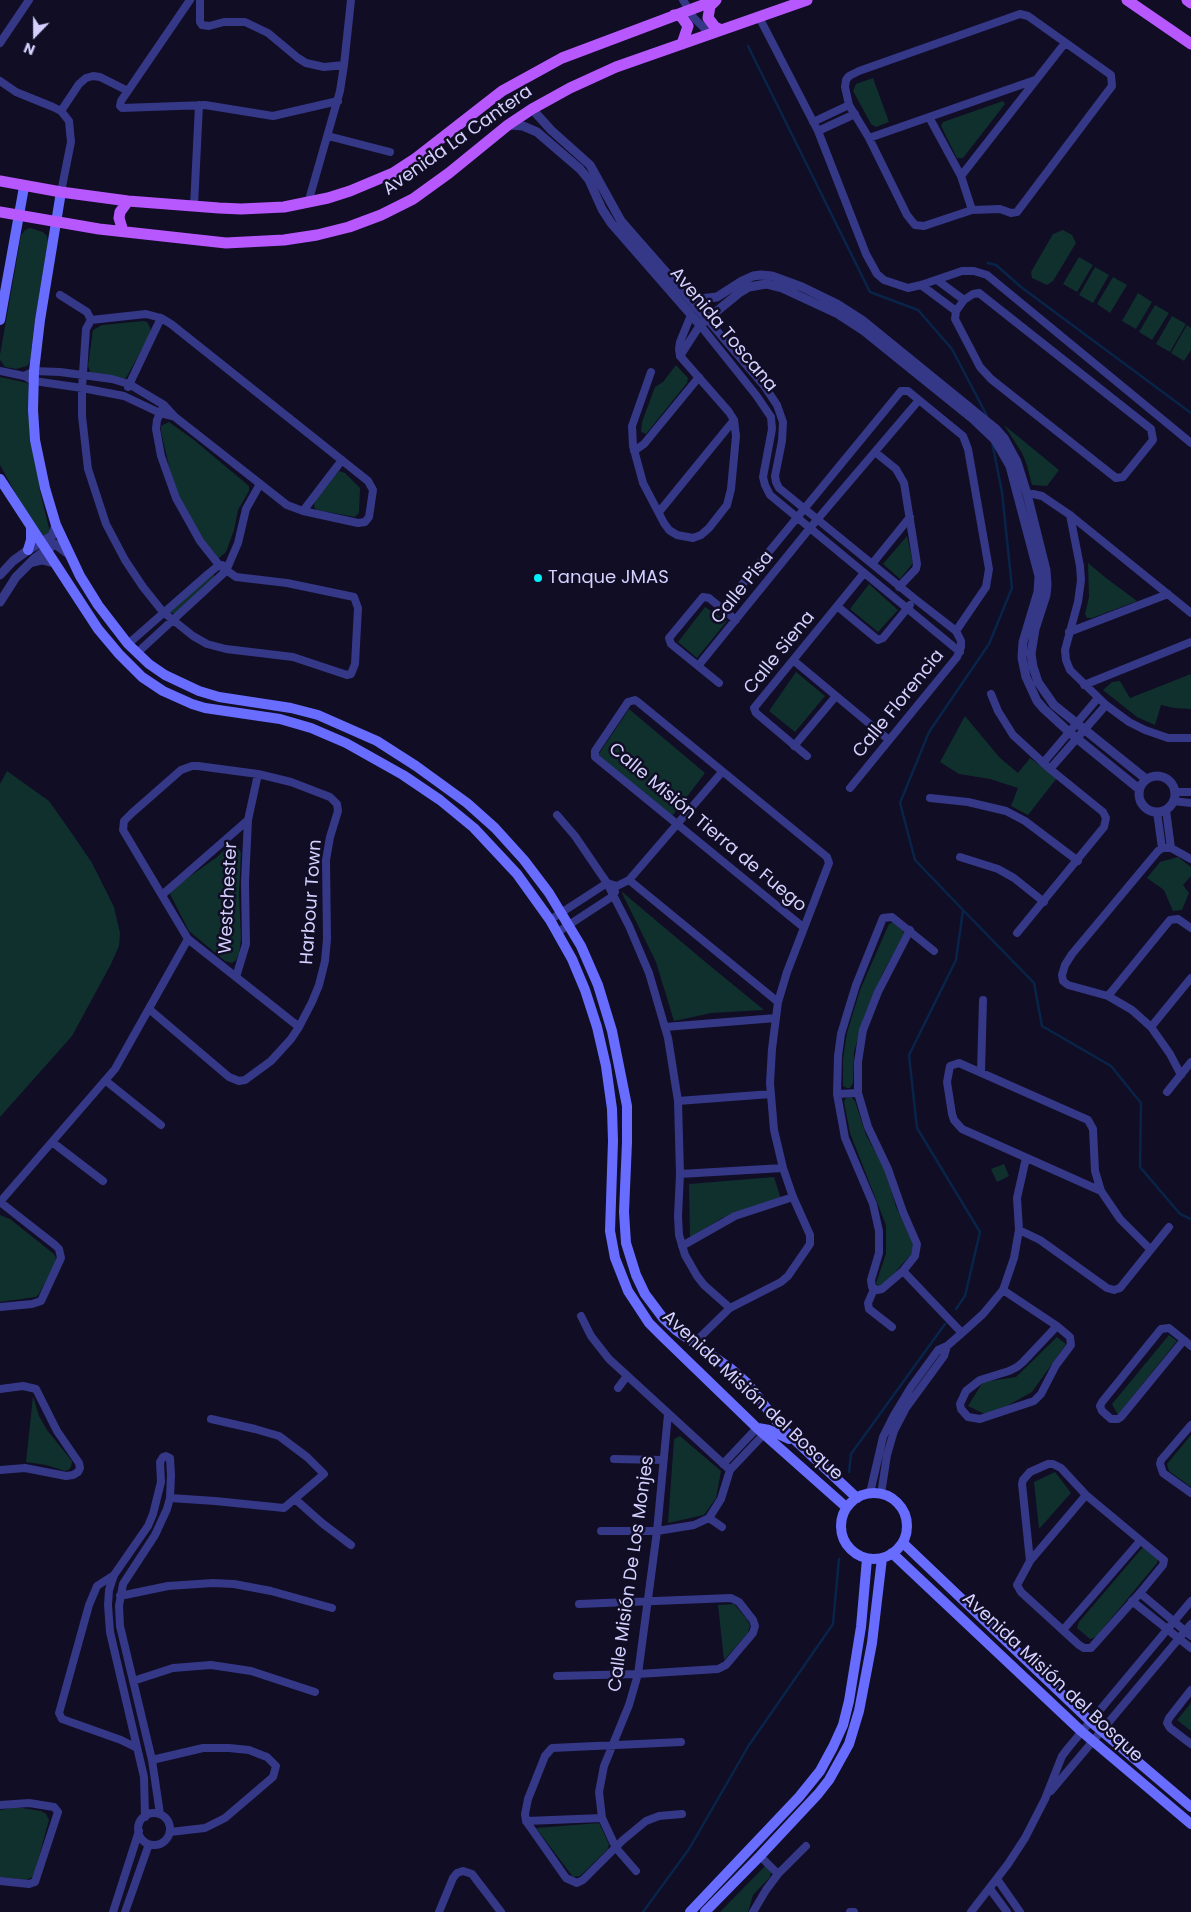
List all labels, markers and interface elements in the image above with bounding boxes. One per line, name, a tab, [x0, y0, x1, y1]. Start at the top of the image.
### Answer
north arrow	[10, 10, 60, 60]
text: N	[21, 38, 38, 60]
street label: Avenida La Cantera	[379, 81, 537, 201]
street label: Avenida Toscana	[665, 263, 781, 397]
street label: Calle Pisa	[707, 547, 779, 629]
place label: Tanque JMAS	[548, 567, 669, 589]
marker: Tanque JMAS	[532, 572, 544, 584]
street label: Calle Siena	[740, 607, 820, 699]
street label: Calle Florencia	[849, 646, 949, 762]
street label: Calle Misión Tierra de Fuego	[604, 739, 810, 917]
street label: Harbour Town	[297, 839, 327, 965]
street label: Westchester	[215, 841, 243, 955]
street label: Avenida Misión del Bosque	[657, 1306, 847, 1486]
street label: Calle Misión De Los Monjes	[605, 1455, 659, 1693]
street label: Avenida Misión del Bosque	[957, 1588, 1147, 1768]

